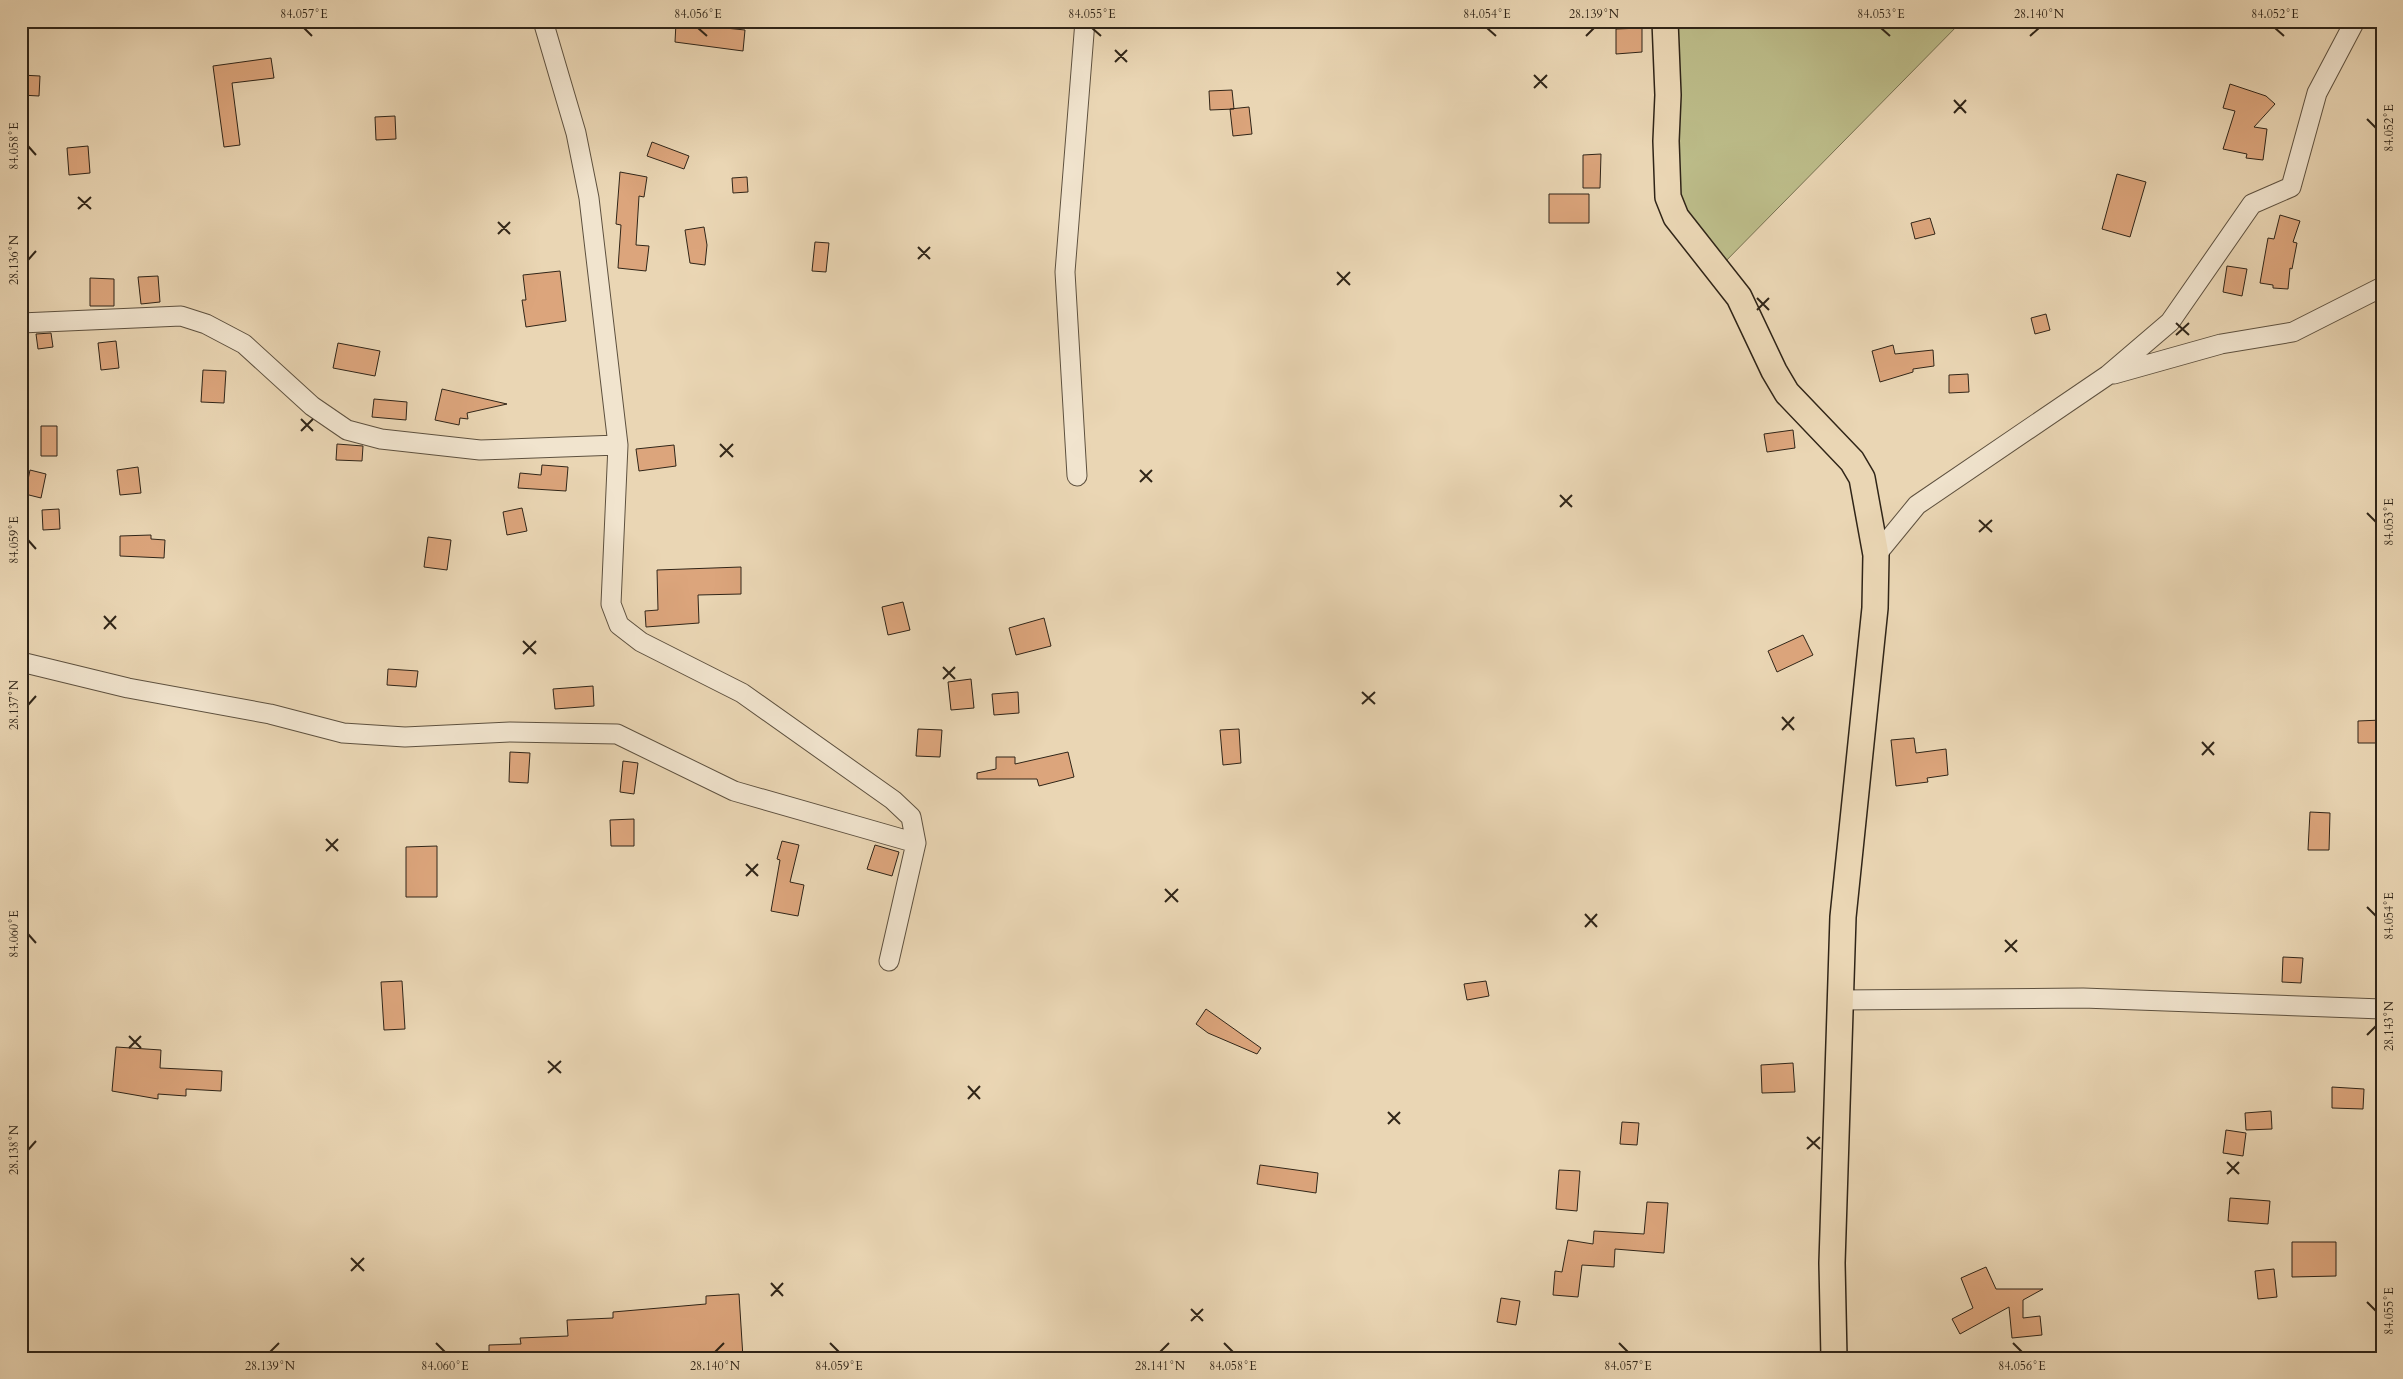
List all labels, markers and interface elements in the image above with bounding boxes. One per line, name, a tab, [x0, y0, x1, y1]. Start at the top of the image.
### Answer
text: 84.057°E	[280, 6, 328, 22]
text: 84.056°E	[674, 6, 722, 22]
text: 84.055°E	[1068, 6, 1116, 22]
text: 84.054°E	[1463, 6, 1511, 22]
text: 28.139°N	[1569, 6, 1620, 22]
text: 84.053°E	[1857, 6, 1905, 22]
text: 28.140°N	[2014, 6, 2065, 22]
text: 84.052°E	[2251, 6, 2299, 22]
text: 84.052°E	[2381, 104, 2397, 152]
text: 84.058°E	[6, 122, 22, 170]
text: 28.136°N	[6, 234, 22, 285]
text: 84.053°E	[2381, 498, 2397, 546]
text: 84.059°E	[6, 516, 22, 564]
text: 28.137°N	[6, 679, 22, 730]
text: 84.054°E	[2381, 892, 2397, 940]
text: 84.060°E	[6, 910, 22, 958]
text: 28.143°N	[2381, 1000, 2397, 1051]
text: 28.138°N	[6, 1124, 22, 1175]
text: 84.055°E	[2381, 1287, 2397, 1335]
text: 28.139°N	[245, 1358, 296, 1374]
text: 84.060°E	[421, 1358, 469, 1374]
text: 28.140°N	[690, 1358, 741, 1374]
text: 84.059°E	[815, 1358, 863, 1374]
text: 28.141°N	[1135, 1358, 1186, 1374]
text: 84.058°E	[1209, 1358, 1257, 1374]
text: 84.057°E	[1604, 1358, 1652, 1374]
text: 84.056°E	[1998, 1358, 2046, 1374]

